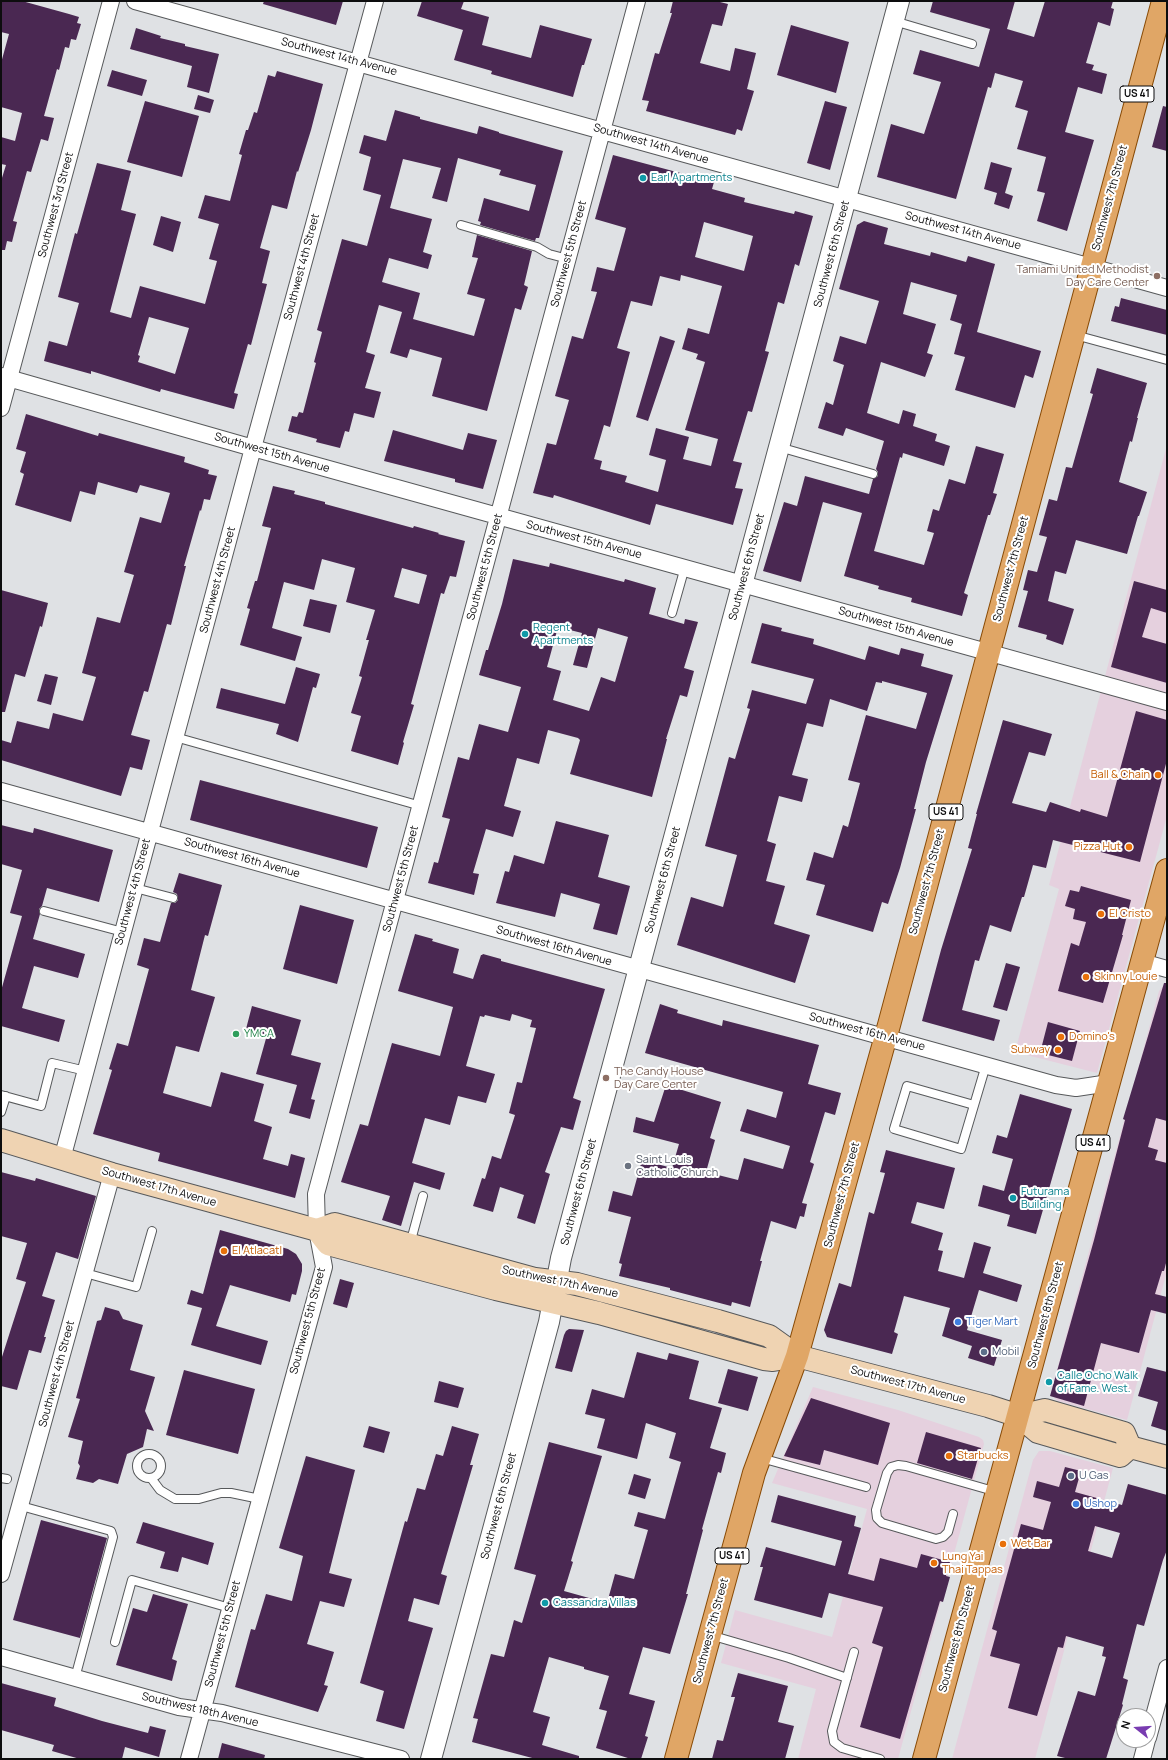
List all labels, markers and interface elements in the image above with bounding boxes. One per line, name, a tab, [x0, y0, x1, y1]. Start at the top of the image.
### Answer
street label: Southwest 14th Avenue	[280, 35, 398, 79]
road number: US 41	[1120, 86, 1154, 102]
street label: Southwest 14th Avenue	[592, 121, 710, 167]
street label: Southwest 7th Street	[1090, 144, 1130, 252]
street label: Southwest 3rd Street	[36, 151, 76, 259]
place label: Earl Apartments	[651, 171, 732, 185]
marker: Earl Apartments	[638, 173, 648, 183]
street label: Southwest 5th Street	[548, 199, 590, 309]
street label: Southwest 6th Street	[811, 199, 853, 309]
street label: Southwest 14th Avenue	[904, 209, 1022, 253]
street label: Southwest 4th Street	[281, 212, 323, 322]
place label: Tamiami United Methodist Day Care Center	[1016, 263, 1149, 289]
marker: Tamiami United Methodist Day Care Center	[1152, 271, 1162, 281]
street label: Southwest 15th Avenue	[213, 430, 331, 476]
street label: Southwest 5th Street	[464, 512, 506, 622]
street label: Southwest 6th Street	[726, 512, 768, 622]
street label: Southwest 7th Street	[991, 515, 1031, 623]
street label: Southwest 15th Avenue	[525, 518, 643, 562]
street label: Southwest 4th Street	[197, 525, 239, 635]
street label: Southwest 15th Avenue	[837, 604, 955, 650]
place label: Regent Apartments	[533, 621, 593, 647]
marker: Regent Apartments	[520, 629, 530, 639]
place label: Ball & Chain	[1091, 768, 1150, 782]
marker: Ball & Chain	[1153, 770, 1163, 780]
road number: US 41	[929, 804, 963, 820]
street label: Southwest 5th Street	[380, 824, 422, 934]
street label: Southwest 6th Street	[642, 825, 684, 935]
street label: Southwest 7th Street	[907, 828, 947, 936]
street label: Southwest 16th Avenue	[183, 835, 301, 881]
street label: Southwest 4th Street	[112, 837, 154, 947]
place label: Pizza Hut	[1074, 840, 1121, 854]
marker: Pizza Hut	[1124, 842, 1134, 852]
place label: El Cristo	[1109, 907, 1151, 921]
marker: El Cristo	[1096, 909, 1106, 919]
street label: Southwest 16th Avenue	[495, 923, 613, 969]
place label: Skinny Louie	[1094, 970, 1157, 984]
marker: Skinny Louie	[1081, 972, 1091, 982]
street label: Southwest 16th Avenue	[807, 1010, 927, 1054]
place label: YMCA	[244, 1027, 274, 1041]
marker: YMCA	[231, 1029, 241, 1039]
place label: Domino's	[1069, 1030, 1115, 1044]
marker: Domino's	[1056, 1032, 1066, 1042]
place label: Subway	[1011, 1043, 1050, 1057]
marker: Subway	[1053, 1045, 1063, 1055]
place label: The Candy House Day Care Center	[614, 1065, 703, 1091]
marker: The Candy House Day Care Center	[601, 1073, 611, 1083]
road number: US 41	[1076, 1135, 1110, 1151]
street label: Southwest 6th Street	[558, 1137, 600, 1247]
street label: Southwest 7th Street	[822, 1141, 862, 1249]
place label: Saint Louis Catholic Church	[636, 1153, 718, 1179]
marker: Saint Louis Catholic Church	[623, 1161, 633, 1171]
street label: Southwest 17th Avenue	[100, 1164, 218, 1210]
place label: Futurama Building	[1021, 1185, 1069, 1211]
marker: Futurama Building	[1008, 1193, 1018, 1203]
place label: El Atlacatl	[232, 1244, 282, 1258]
marker: El Atlacatl	[219, 1246, 229, 1256]
street label: Southwest 8th Street	[1025, 1260, 1067, 1370]
street label: Southwest 17th Avenue	[501, 1263, 619, 1301]
street label: Southwest 5th Street	[287, 1266, 329, 1376]
place label: Tiger Mart	[966, 1315, 1018, 1329]
marker: Tiger Mart	[953, 1317, 963, 1327]
street label: Southwest 4th Street	[36, 1319, 78, 1429]
place label: Mobil	[992, 1345, 1019, 1359]
marker: Mobil	[979, 1347, 989, 1357]
street label: Southwest 17th Avenue	[849, 1363, 967, 1407]
place label: Calle Ocho Walk of Fame. West.	[1057, 1369, 1138, 1395]
marker: Calle Ocho Walk of Fame. West.	[1044, 1377, 1054, 1387]
place label: Starbucks	[957, 1449, 1009, 1463]
street label: Southwest 6th Street	[478, 1451, 520, 1561]
marker: Starbucks	[944, 1451, 954, 1461]
place label: U Gas	[1079, 1469, 1109, 1483]
marker: U Gas	[1066, 1471, 1076, 1481]
place label: Ushop	[1084, 1497, 1117, 1511]
marker: Ushop	[1071, 1499, 1081, 1509]
place label: Wet Bar	[1011, 1537, 1050, 1551]
marker: Wet Bar	[998, 1539, 1008, 1549]
road number: US 41	[715, 1548, 749, 1564]
place label: Lung Yai Thai Tappas	[942, 1550, 1003, 1576]
marker: Lung Yai Thai Tappas	[929, 1558, 939, 1568]
street label: Southwest 7th Street	[691, 1577, 731, 1685]
street label: Southwest 5th Street	[202, 1579, 244, 1689]
street label: Southwest 8th Street	[936, 1584, 978, 1694]
place label: Cassandra Villas	[553, 1596, 636, 1610]
marker: Cassandra Villas	[540, 1598, 550, 1608]
street label: Southwest 18th Avenue	[140, 1690, 260, 1730]
north arrow	[1116, 1708, 1156, 1748]
text: N	[1117, 1719, 1133, 1731]

